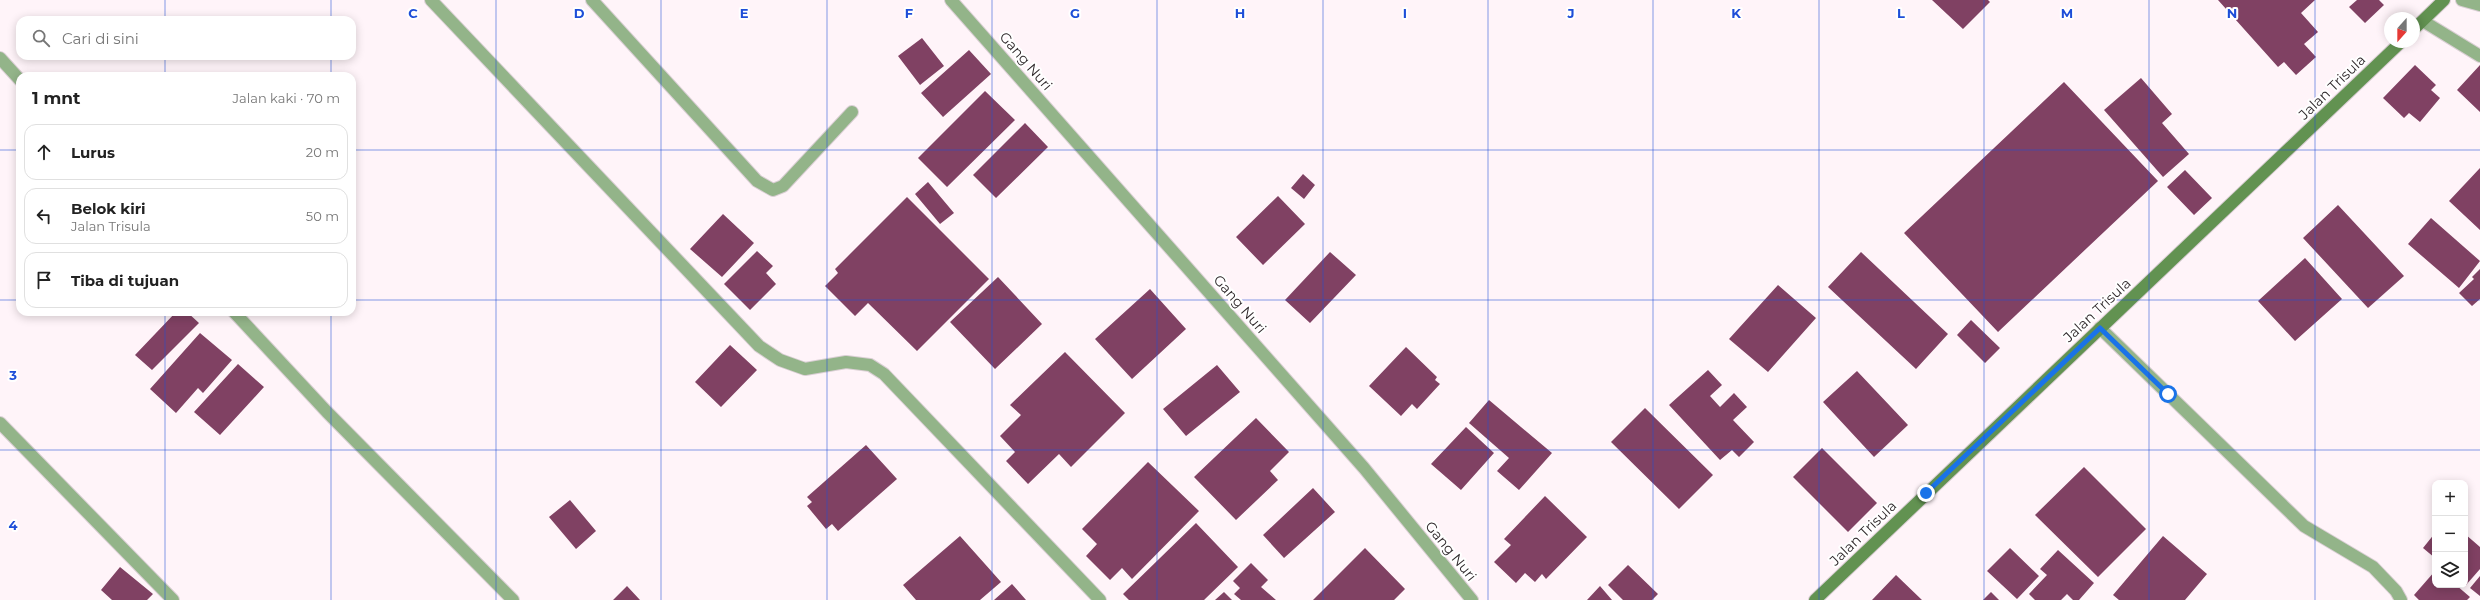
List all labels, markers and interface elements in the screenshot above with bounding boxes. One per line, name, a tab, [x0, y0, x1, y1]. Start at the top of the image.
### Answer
text: C	[408, 5, 418, 21]
text: D	[574, 5, 585, 21]
text: E	[740, 5, 749, 21]
text: F	[905, 5, 913, 21]
text: G	[1070, 5, 1080, 21]
text: H	[1235, 5, 1245, 21]
text: I	[1403, 5, 1407, 21]
text: J	[1566, 5, 1575, 21]
text: K	[1731, 5, 1741, 21]
text: L	[1897, 5, 1905, 21]
text: M	[2061, 5, 2073, 21]
text: N	[2227, 5, 2237, 21]
north arrow	[2384, 12, 2420, 48]
search box	[16, 16, 356, 60]
icon: search	[30, 27, 52, 49]
street label: Gang Nuri	[996, 28, 1056, 94]
text: Cari di sini	[62, 29, 139, 48]
street label: Jalan Trisula	[2294, 51, 2369, 124]
text: 1 mnt	[32, 88, 80, 108]
text: Jalan kaki · 70 m	[233, 90, 340, 106]
icon: ahead	[33, 141, 55, 163]
text: Lurus	[71, 143, 115, 162]
text: 20 m	[306, 144, 339, 160]
text: Belok kiri	[71, 199, 146, 218]
icon: left	[33, 205, 55, 227]
text: 50 m	[306, 208, 339, 224]
text: Jalan Trisula	[71, 218, 151, 234]
icon: arrive	[33, 269, 55, 291]
text: Tiba di tujuan	[71, 271, 179, 290]
street label: Gang Nuri	[1210, 271, 1270, 337]
street label: Jalan Trisula	[2059, 274, 2135, 347]
text: 3	[8, 367, 17, 383]
route start	[2159, 385, 2177, 403]
map controls	[2432, 480, 2468, 588]
button: +	[2432, 480, 2468, 516]
route end	[1917, 484, 1935, 502]
street label: Jalan Trisula	[1825, 497, 1900, 570]
button: −	[2432, 516, 2468, 552]
text: 4	[9, 517, 18, 533]
street label: Gang Nuri	[1421, 517, 1481, 585]
button: layers	[2432, 552, 2468, 588]

